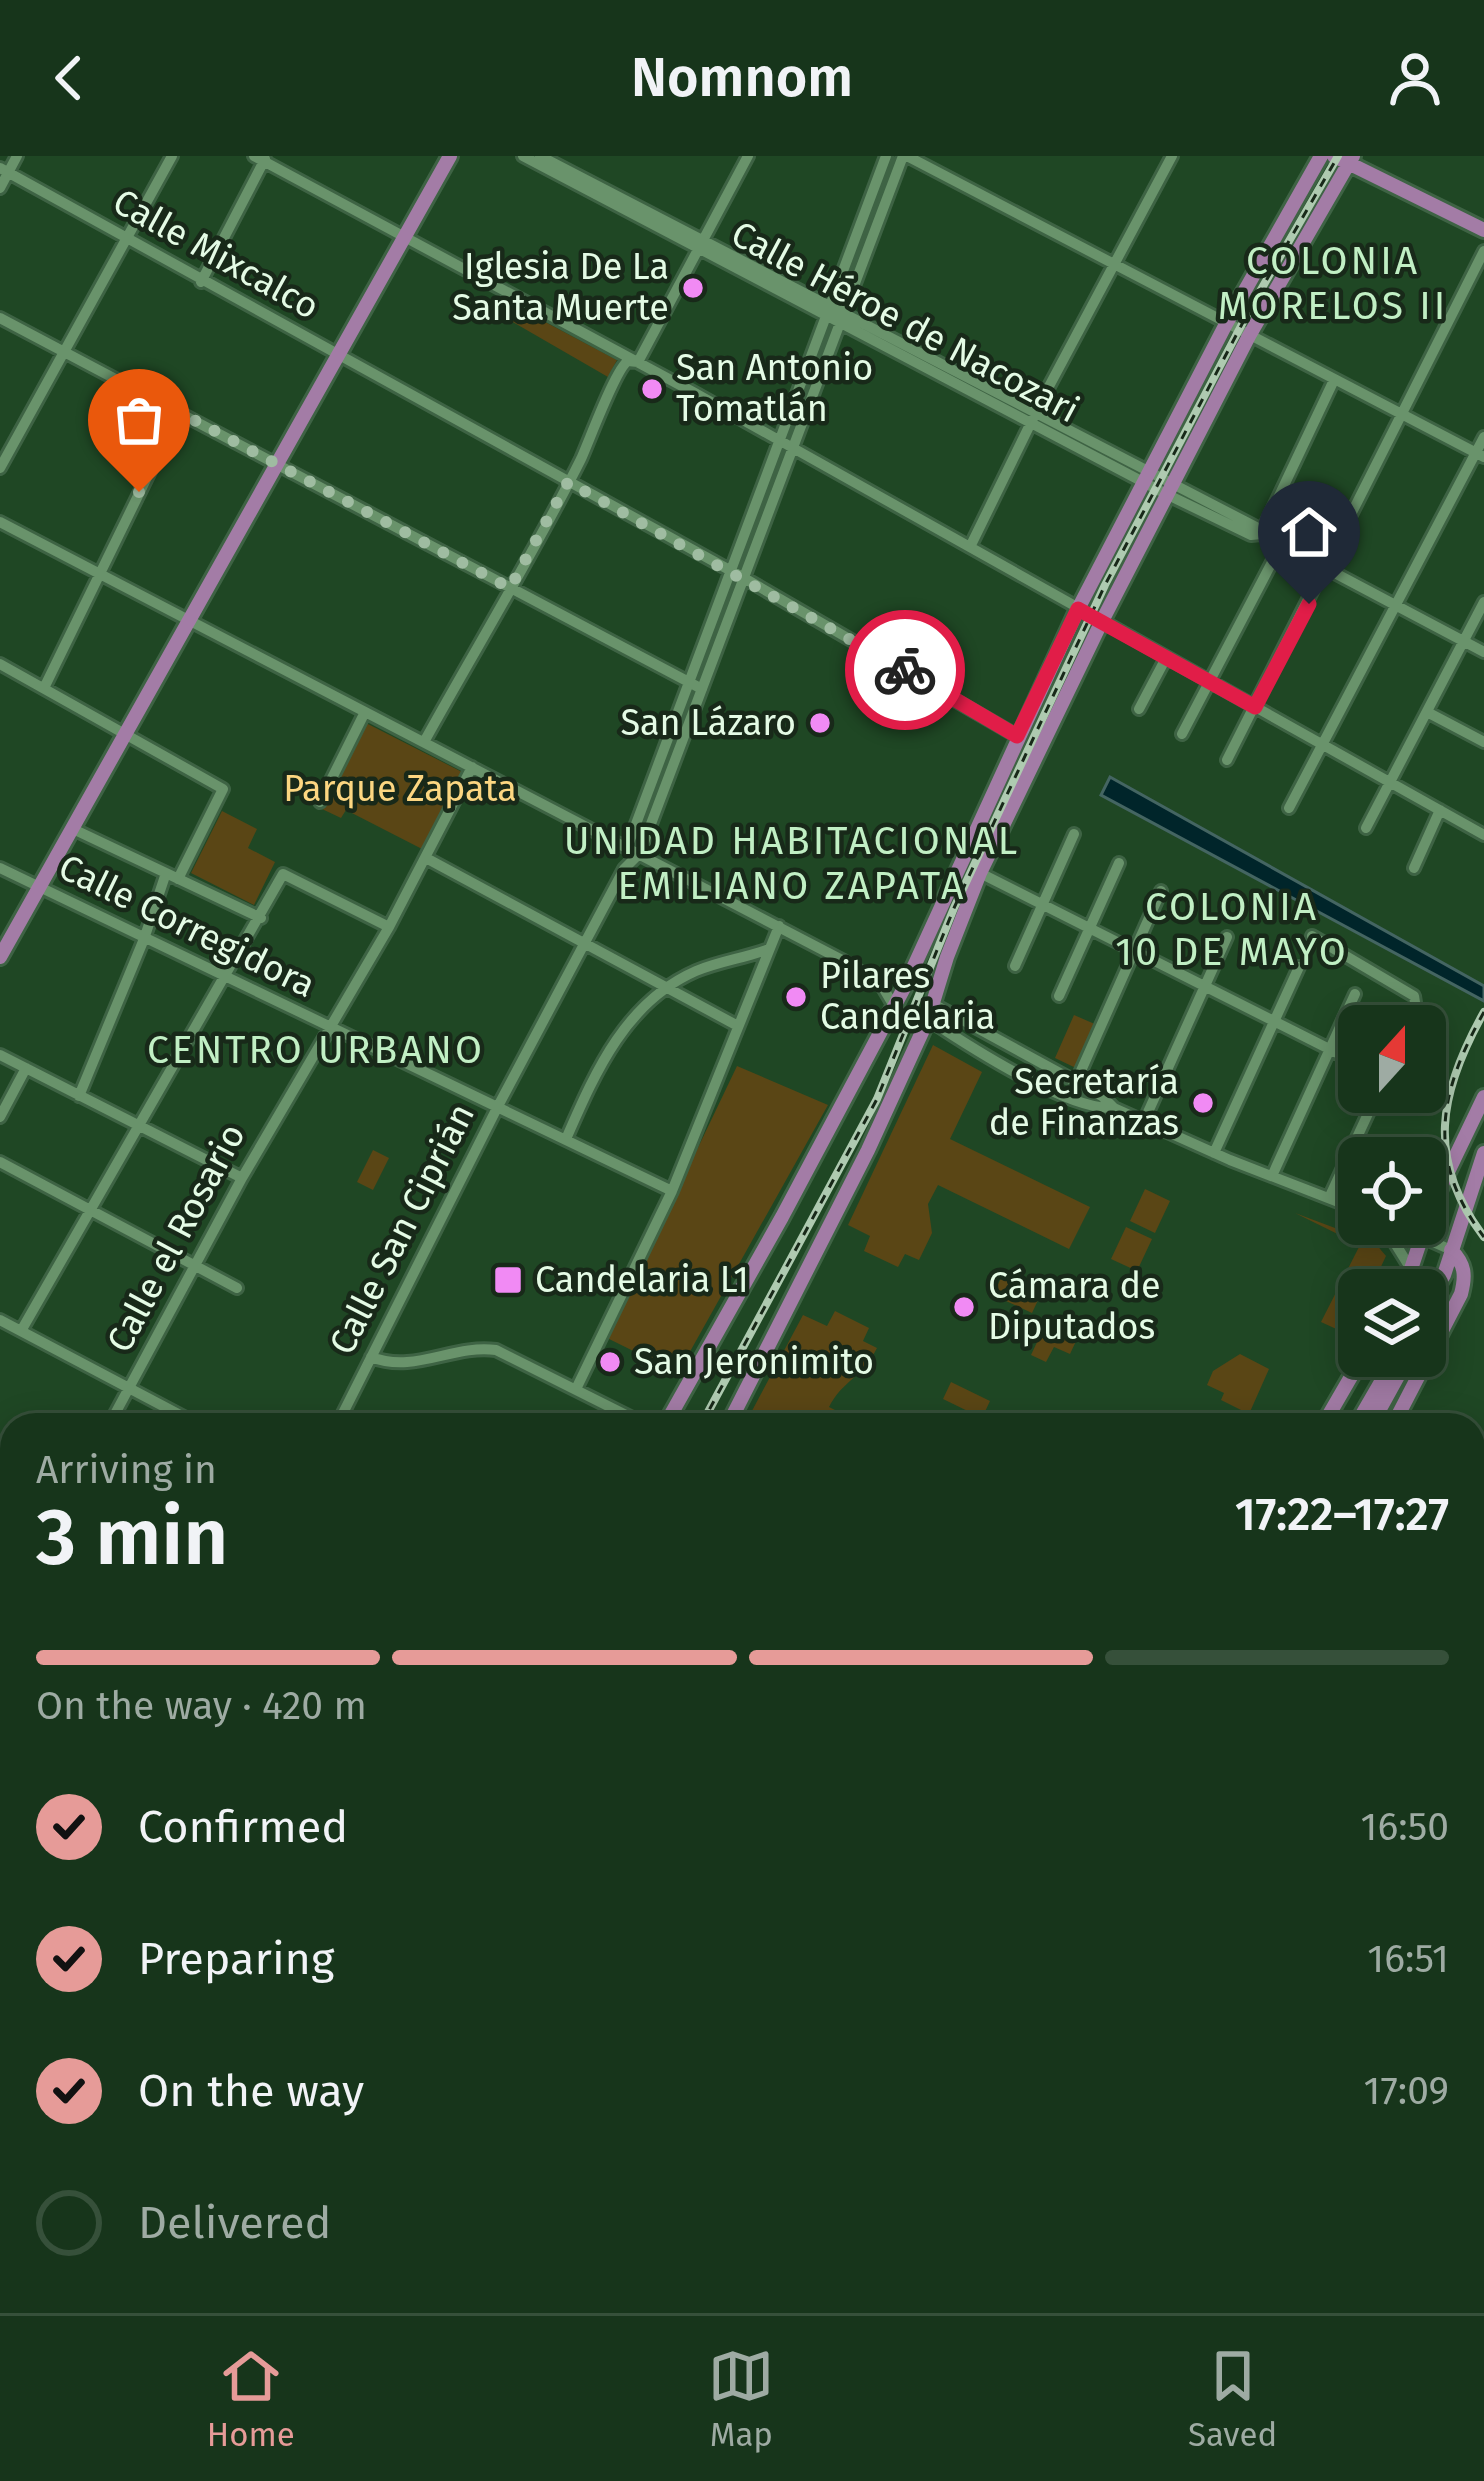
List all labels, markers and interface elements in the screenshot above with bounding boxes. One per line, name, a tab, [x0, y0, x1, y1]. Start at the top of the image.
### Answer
icon: back	[36, 45, 102, 111]
icon: person	[1382, 45, 1448, 111]
text: Nomnom	[631, 46, 853, 110]
street label: Calle Mixcalco	[105, 179, 327, 329]
street label: Calle Héroe de Nacozari	[724, 212, 1086, 432]
district label: COLONIA MORELOS II	[1218, 238, 1448, 329]
place label: Iglesia De La Santa Muerte	[452, 245, 669, 330]
marker: Iglesia De La Santa Muerte	[680, 275, 706, 301]
place label: San Antonio Tomatlán	[676, 346, 873, 431]
pin	[88, 369, 190, 492]
marker: San Antonio Tomatlán	[639, 376, 665, 402]
icon: bag	[106, 387, 172, 453]
pin	[1258, 481, 1360, 604]
icon: home	[1276, 499, 1342, 565]
courier	[845, 610, 965, 730]
icon: bike	[872, 637, 938, 703]
place label: San Lázaro	[620, 701, 796, 745]
marker: San Lázaro	[807, 710, 833, 736]
park label: Parque Zapata	[283, 767, 517, 811]
district label: UNIDAD HABITACIONAL EMILIANO ZAPATA	[564, 818, 1020, 909]
street label: Calle Corregidora	[52, 845, 322, 1007]
district label: COLONIA 10 DE MAYO	[1115, 884, 1349, 975]
place label: Pilares Candelaria	[820, 954, 995, 1039]
marker: Pilares Candelaria	[783, 984, 809, 1010]
north arrow	[1338, 1005, 1446, 1113]
map controls	[1338, 1005, 1446, 1377]
district label: CENTRO URBANO	[147, 1027, 485, 1073]
place label: Secretaría de Finanzas	[989, 1060, 1179, 1145]
marker: Secretaría de Finanzas	[1190, 1090, 1216, 1116]
street label: Calle San Ciprián	[320, 1096, 484, 1362]
street label: Calle el Rosario	[97, 1116, 255, 1360]
button: locate	[1338, 1137, 1446, 1245]
place label: Candelaria L1	[535, 1258, 749, 1302]
marker: Candelaria L1	[492, 1264, 524, 1296]
place label: Cámara de Diputados	[988, 1264, 1161, 1349]
button: layers	[1338, 1269, 1446, 1377]
marker: Cámara de Diputados	[951, 1294, 977, 1320]
place label: San Jeronimito	[634, 1340, 874, 1384]
marker: San Jeronimito	[597, 1349, 623, 1375]
text: Arriving in	[36, 1447, 217, 1493]
text: 17:22–17:27	[1235, 1488, 1449, 1542]
text: 3 min	[36, 1491, 229, 1585]
text: On the way · 420 m	[36, 1683, 367, 1729]
icon: check	[36, 1794, 102, 1860]
text: Confirmed	[138, 1800, 348, 1854]
text: 16:50	[1361, 1804, 1449, 1850]
icon: check	[36, 1926, 102, 1992]
text: Preparing	[138, 1932, 334, 1986]
text: 16:51	[1367, 1936, 1449, 1982]
icon: check	[36, 2058, 102, 2124]
text: On the way	[138, 2064, 364, 2118]
text: 17:09	[1364, 2068, 1449, 2114]
text: Delivered	[138, 2196, 331, 2250]
tab: Home	[207, 2343, 295, 2455]
tab: Map	[708, 2343, 774, 2455]
tab: Saved	[1188, 2343, 1277, 2455]

